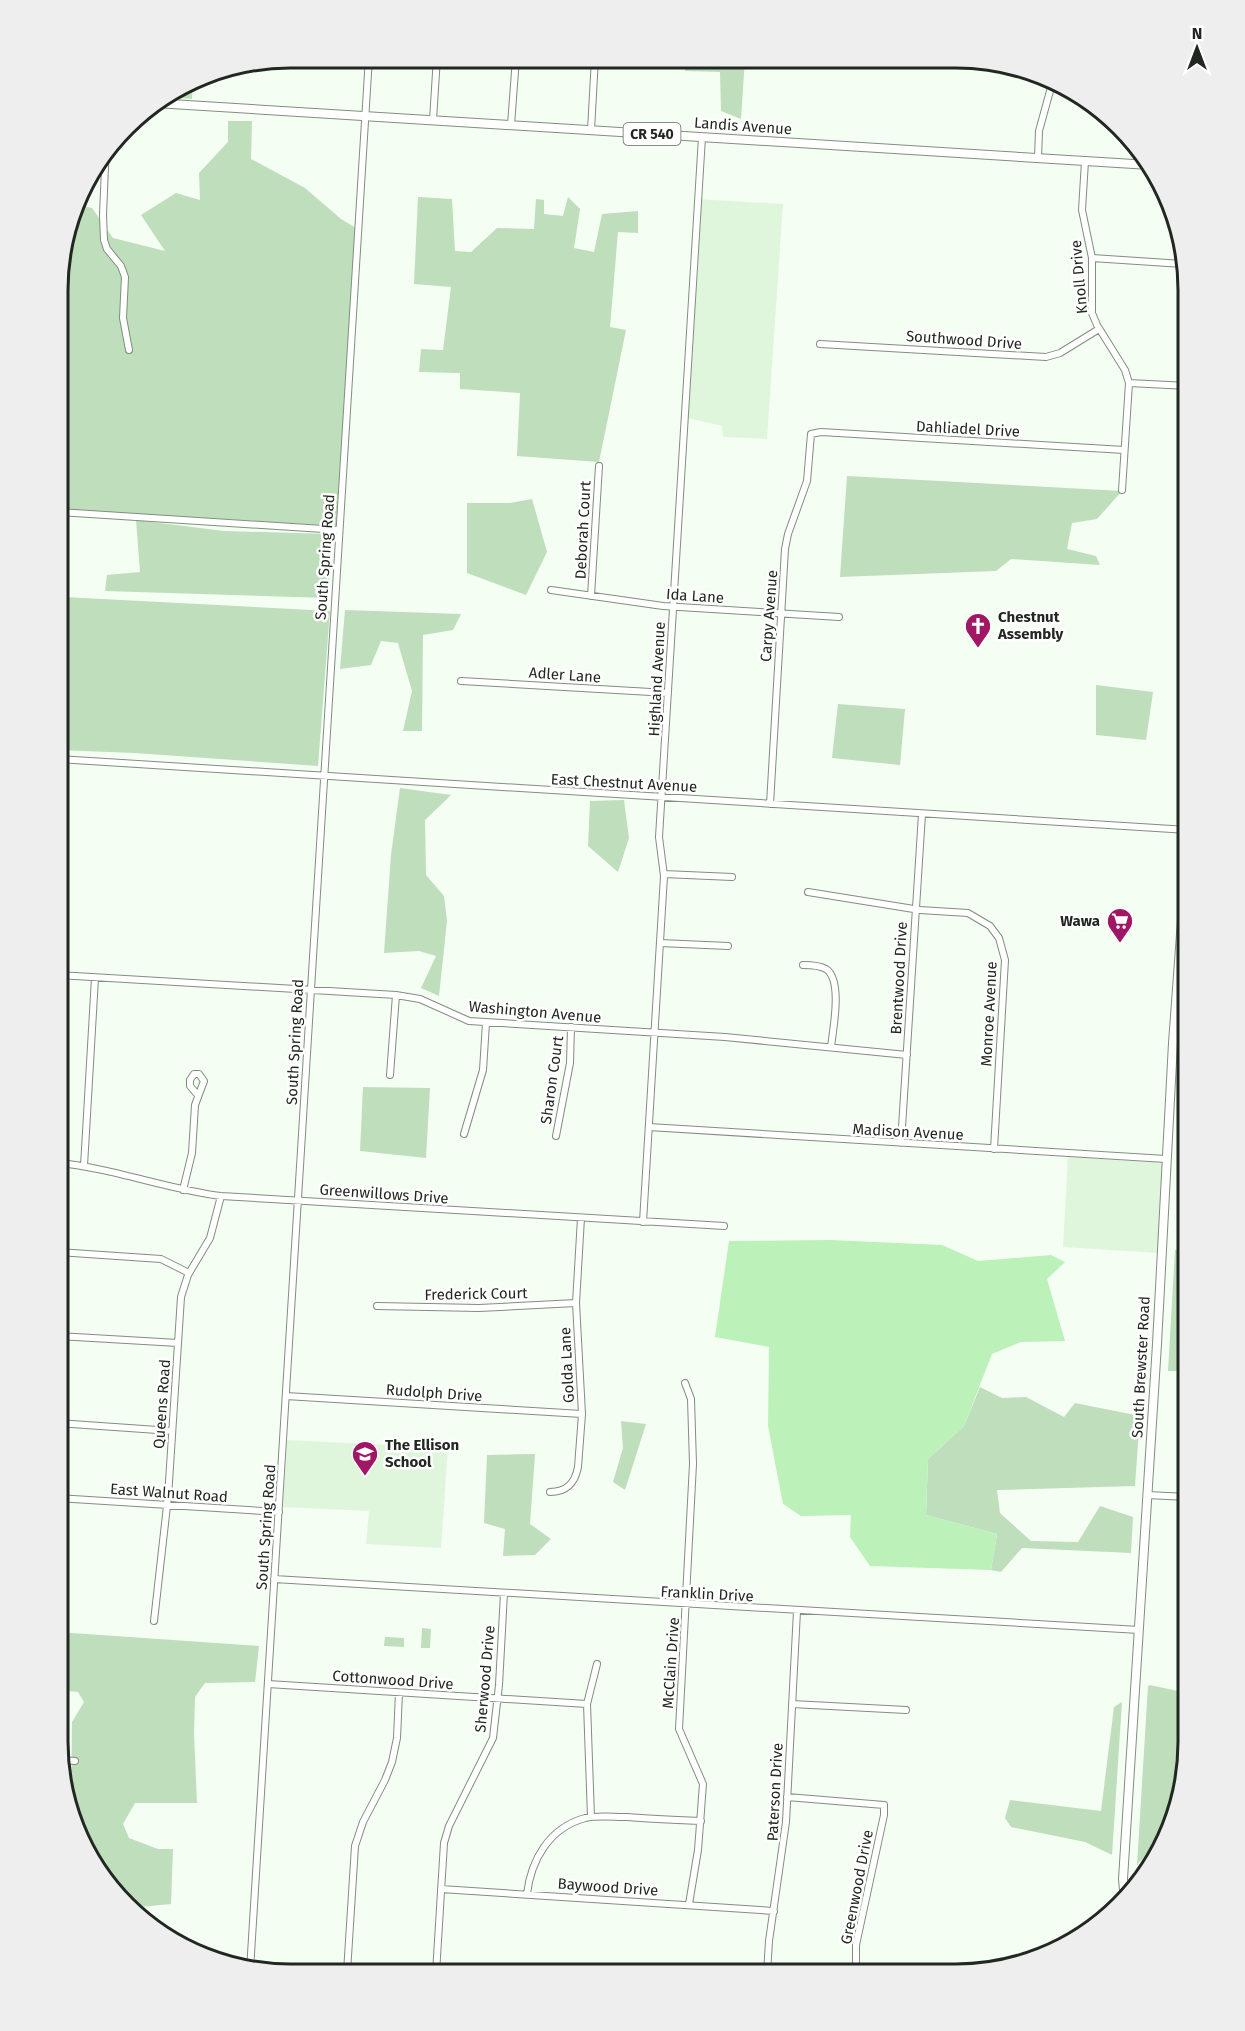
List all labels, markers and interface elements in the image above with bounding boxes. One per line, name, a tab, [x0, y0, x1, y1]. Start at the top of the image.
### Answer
north arrow	[1167, 18, 1227, 78]
text: N	[1192, 24, 1202, 43]
street label: Landis Avenue	[693, 114, 793, 138]
road number: CR 540	[624, 123, 680, 145]
street label: Knoll Drive	[1067, 239, 1091, 315]
street label: Southwood Drive	[905, 327, 1023, 353]
street label: Dahliadel Drive	[916, 417, 1020, 441]
street label: Deborah Court	[571, 480, 595, 580]
street label: South Spring Road	[312, 493, 338, 621]
street label: Carpy Avenue	[757, 569, 781, 663]
street label: Ida Lane	[665, 585, 725, 607]
place label: Chestnut Assembly	[997, 608, 1063, 643]
church icon: Chestnut Assembly	[963, 611, 993, 649]
street label: Highland Avenue	[645, 621, 669, 737]
street label: Adler Lane	[528, 664, 602, 686]
street label: East Chestnut Avenue	[550, 770, 698, 796]
supermarket icon: Wawa	[1105, 906, 1135, 944]
place label: Wawa	[1060, 912, 1100, 930]
street label: Brentwood Drive	[887, 921, 911, 1035]
street label: Monroe Avenue	[977, 961, 1001, 1067]
street label: South Spring Road	[283, 979, 307, 1105]
street label: Washington Avenue	[468, 997, 602, 1027]
street label: Sharon Court	[537, 1034, 567, 1125]
street label: Madison Avenue	[852, 1120, 964, 1144]
street label: Greenwillows Drive	[319, 1181, 449, 1207]
street label: Frederick Court	[424, 1284, 528, 1304]
street label: South Brewster Road	[1128, 1296, 1154, 1438]
street label: Golda Lane	[556, 1327, 578, 1403]
street label: Queens Road	[150, 1359, 174, 1449]
street label: Rudolph Drive	[385, 1381, 483, 1405]
place label: The Ellison School	[385, 1436, 459, 1471]
school or university icon: The Ellison School	[350, 1439, 380, 1477]
street label: South Spring Road	[253, 1463, 279, 1591]
street label: East Walnut Road	[109, 1480, 229, 1506]
street label: Franklin Drive	[660, 1583, 754, 1605]
street label: McClain Drive	[659, 1617, 683, 1709]
street label: Sherwood Drive	[471, 1625, 499, 1733]
street label: Cottonwood Drive	[332, 1667, 454, 1693]
street label: Paterson Drive	[763, 1742, 787, 1842]
street label: Greenwood Drive	[837, 1828, 877, 1946]
street label: Baywood Drive	[557, 1875, 659, 1899]

